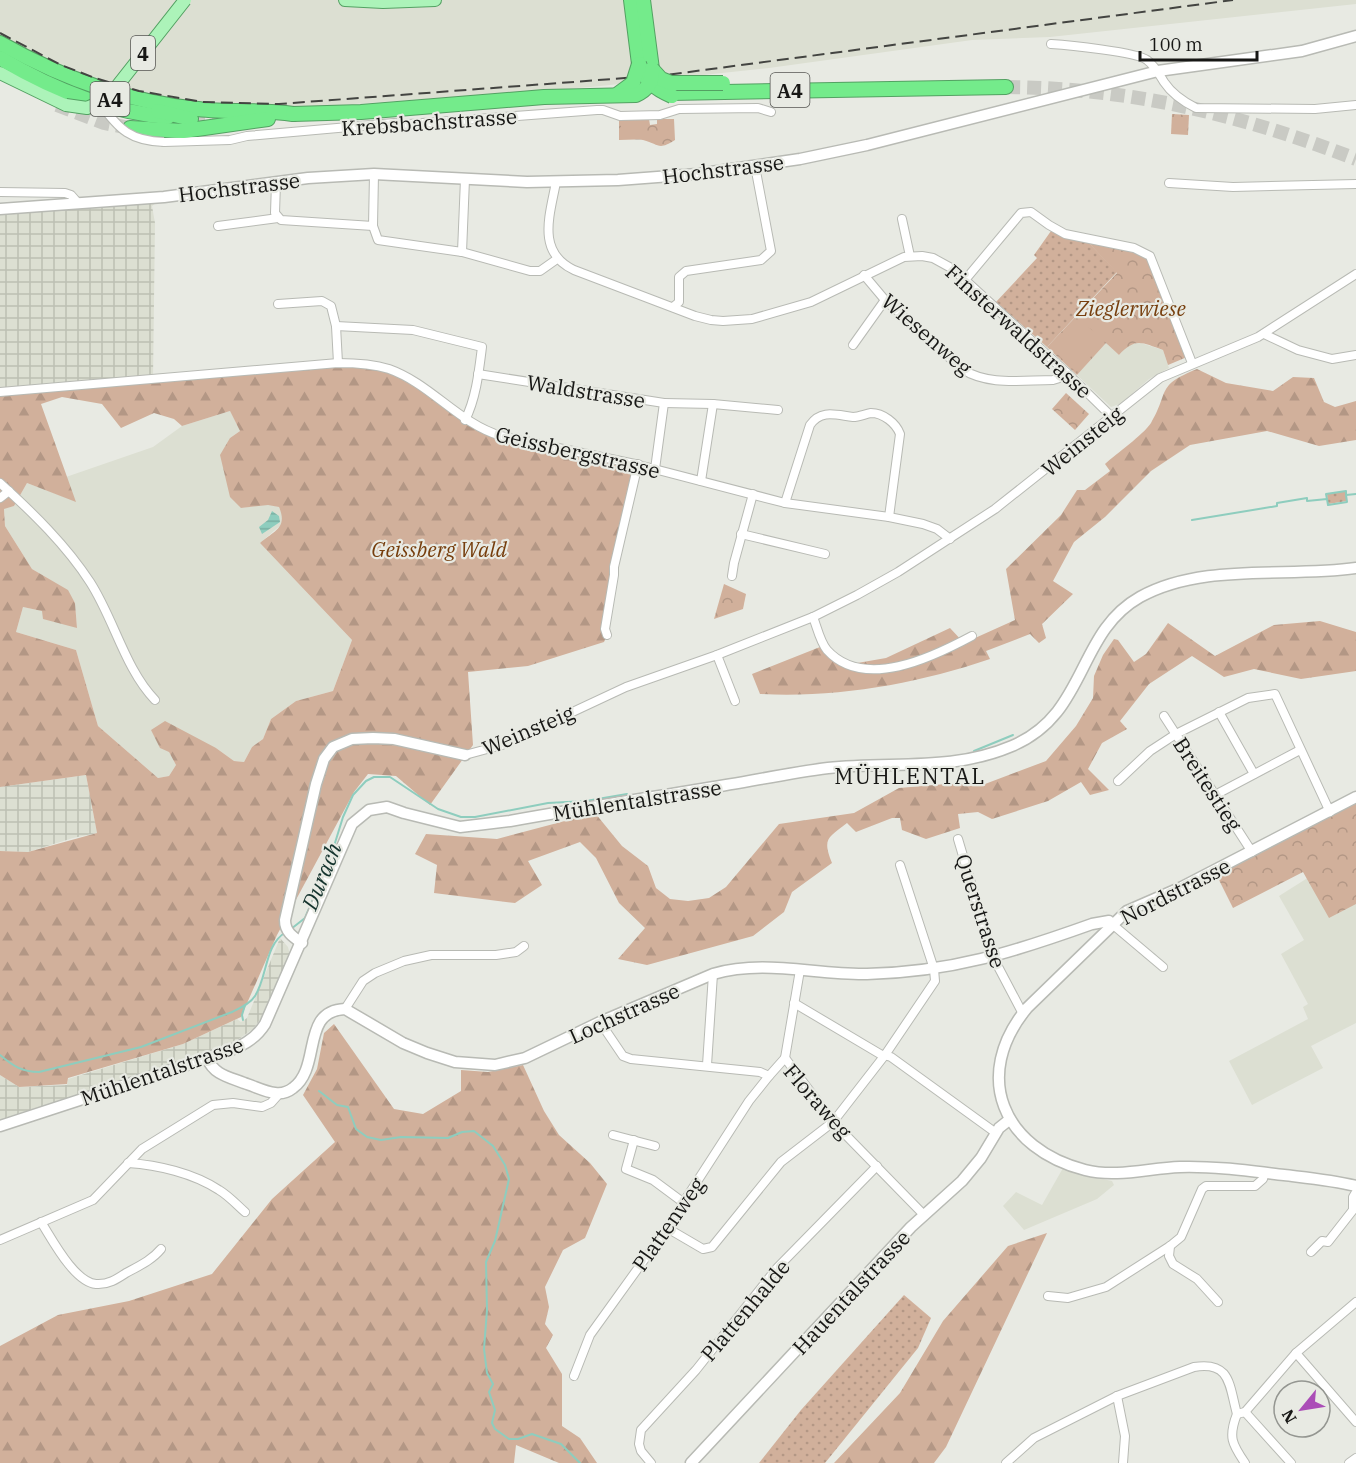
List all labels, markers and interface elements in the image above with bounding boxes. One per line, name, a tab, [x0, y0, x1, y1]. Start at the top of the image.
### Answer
scale bar	[1140, 24, 1257, 62]
text: 100 m	[1149, 33, 1203, 56]
road number: 4	[131, 36, 155, 70]
road number: A4	[770, 73, 810, 107]
road number: A4	[90, 82, 130, 116]
street label: Krebsbachstrasse	[340, 102, 518, 142]
street label: Hochstrasse	[661, 148, 785, 190]
street label: Hochstrasse	[177, 166, 301, 208]
street label: Finsterwaldstrasse	[940, 258, 1098, 404]
street label: Wiesenweg	[876, 287, 979, 381]
park label: Zieglerwiese	[1075, 294, 1186, 322]
street label: Waldstrasse	[525, 368, 647, 414]
street label: Weinsteig	[1035, 399, 1129, 483]
street label: Geissbergstrasse	[493, 419, 663, 485]
park label: Geissberg Wald	[371, 535, 507, 563]
street label: Weinsteig	[478, 698, 579, 762]
street label: Breitestieg	[1167, 732, 1249, 837]
district label: MÜHLENTAL	[834, 761, 986, 790]
street label: Mühlentalstrasse	[551, 773, 723, 827]
water label: Durach	[294, 838, 348, 915]
street label: Querstrasse	[949, 850, 1013, 972]
street label: Nordstrasse	[1115, 851, 1235, 931]
street label: Lochstrasse	[564, 976, 684, 1050]
street label: Mühlentalstrasse	[77, 1030, 247, 1112]
street label: Floraweg	[778, 1058, 859, 1145]
street label: Plattenweg	[625, 1171, 711, 1277]
street label: Hauentalstrasse	[786, 1224, 916, 1360]
street label: Plattenhalde	[694, 1253, 796, 1367]
north arrow	[1272, 1379, 1332, 1439]
text: N	[1277, 1406, 1301, 1427]

